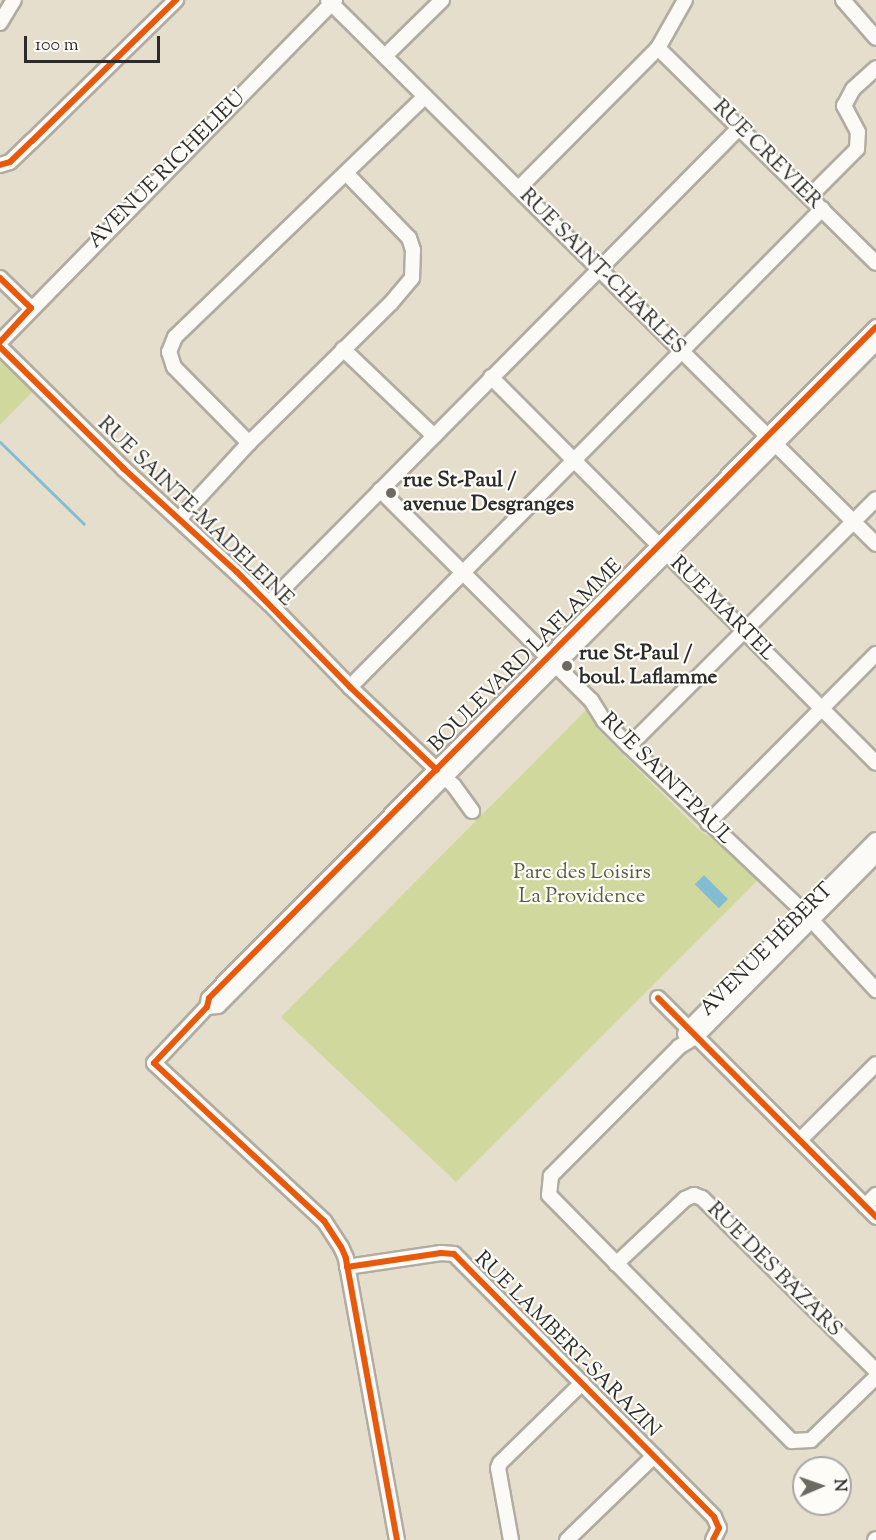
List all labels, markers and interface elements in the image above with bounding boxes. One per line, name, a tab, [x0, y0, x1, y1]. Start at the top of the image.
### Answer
scale bar	[27, 24, 164, 62]
text: 100 m	[35, 33, 79, 59]
street label: AVENUE RICHELIEU	[83, 86, 251, 254]
street label: RUE CREVIER	[707, 95, 827, 215]
street label: RUE SAINT-CHARLES	[514, 184, 690, 360]
street label: RUE SAINTE-MADELEINE	[92, 412, 298, 612]
place label: rue St-Paul / avenue Desgranges	[403, 468, 574, 518]
marker: rue St-Paul / avenue Desgranges	[384, 486, 398, 500]
street label: RUE MARTEL	[664, 551, 780, 667]
street label: BOULEVARD LAFLAMME	[424, 554, 628, 758]
place label: rue St-Paul / boul. Laflamme	[579, 641, 717, 691]
marker: rue St-Paul / boul. Laflamme	[560, 659, 574, 673]
street label: RUE SAINT-PAUL	[595, 708, 737, 850]
park label: Parc des Loisirs La Providence	[513, 860, 651, 910]
street label: AVENUE HÉBERT	[695, 878, 839, 1022]
street label: RUE DES BAZARS	[701, 1197, 847, 1343]
street label: RUE LAMBERT-SARAZIN	[469, 1247, 665, 1443]
north arrow	[792, 1456, 852, 1516]
text: N	[827, 1479, 850, 1492]

